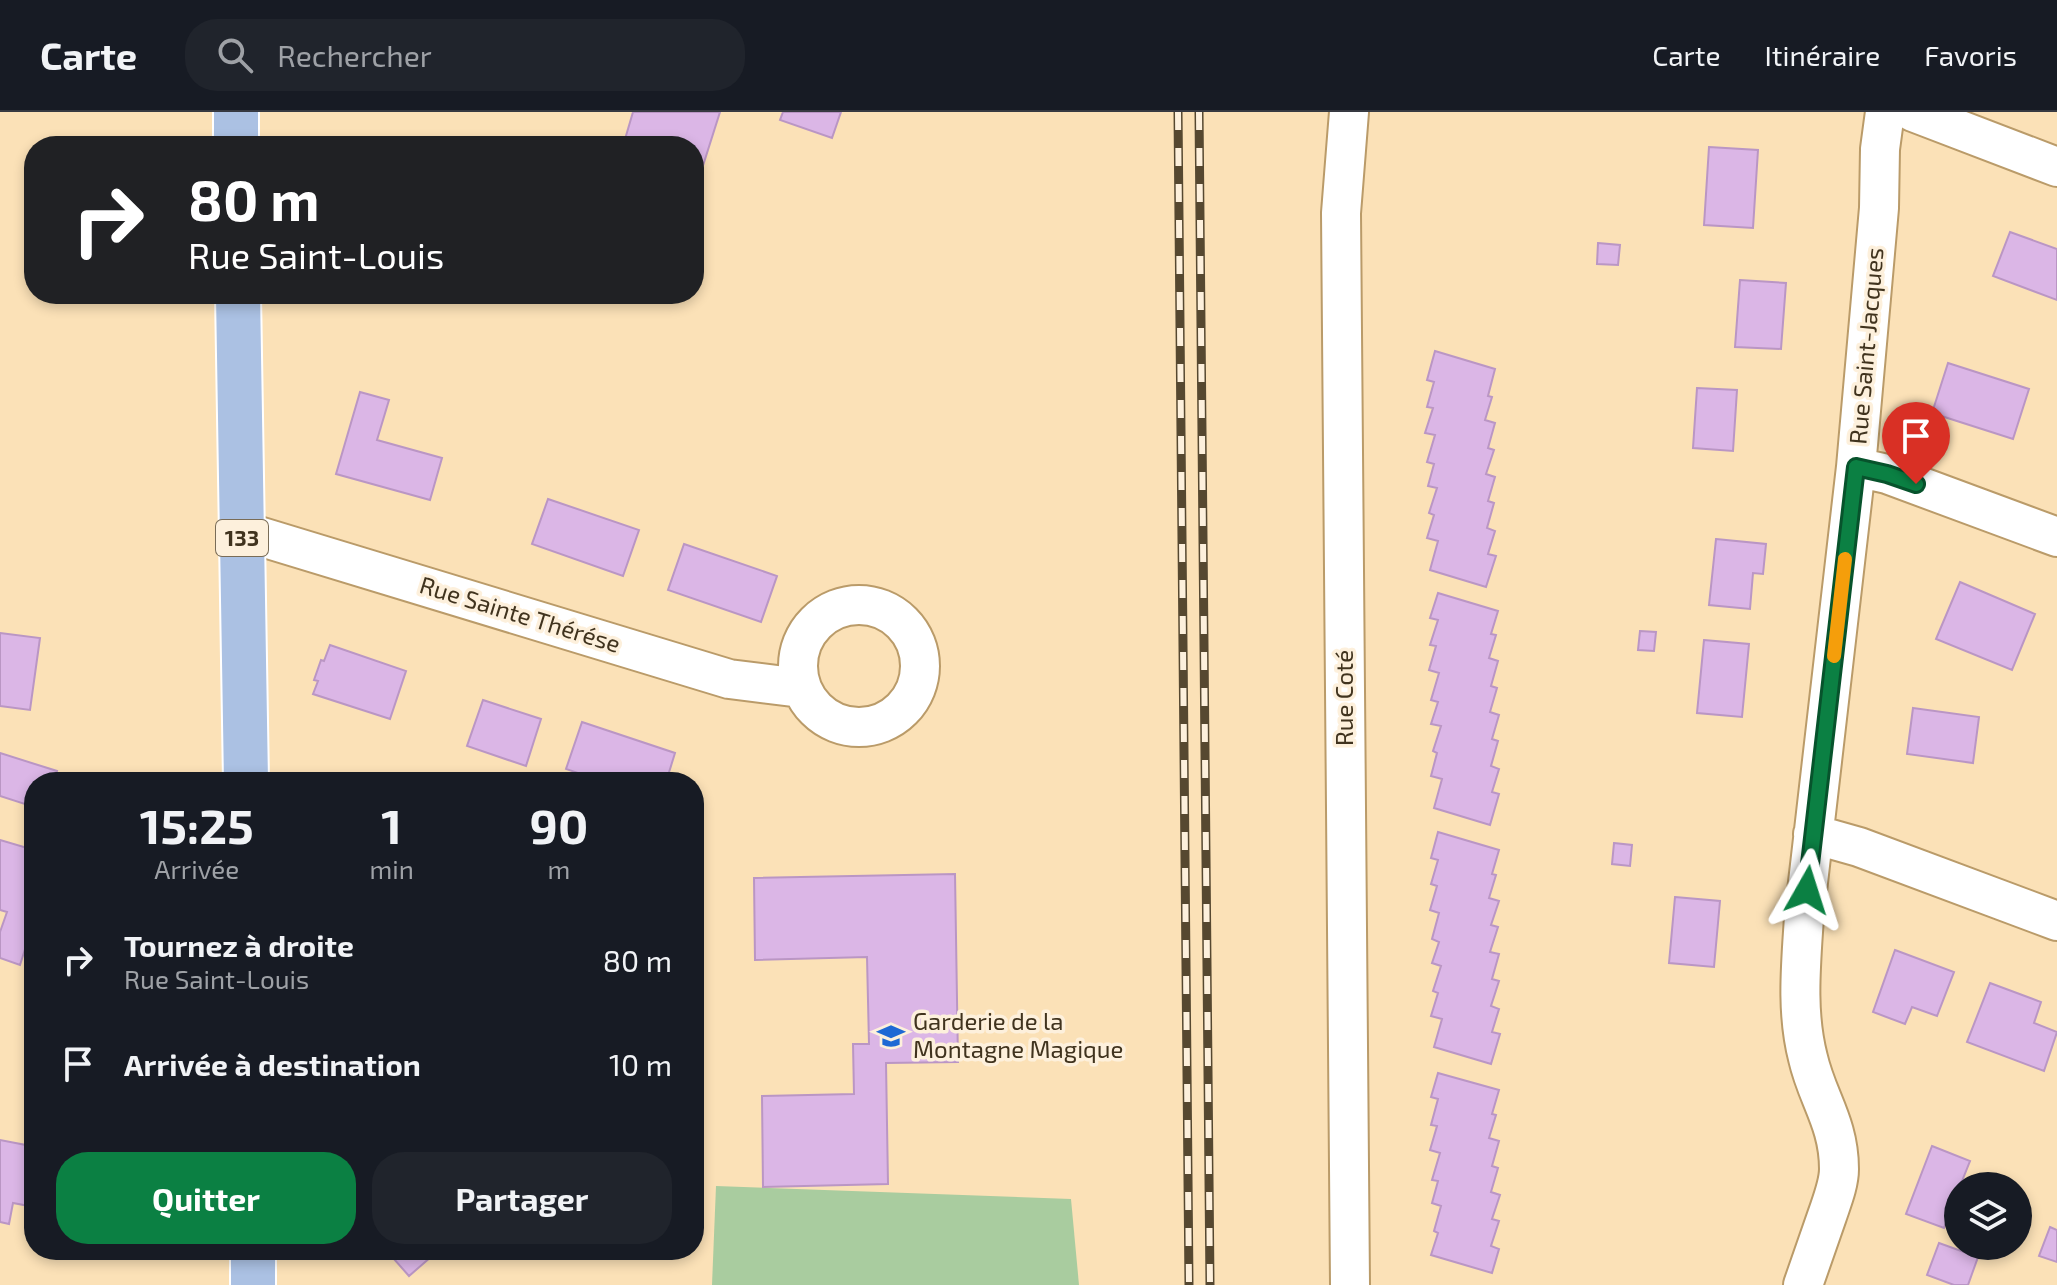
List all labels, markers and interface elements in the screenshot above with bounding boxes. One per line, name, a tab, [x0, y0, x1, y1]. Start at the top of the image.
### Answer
search box	[185, 19, 745, 91]
text: Carte	[40, 32, 137, 78]
icon: search	[213, 33, 257, 77]
text: Rechercher	[277, 37, 432, 73]
text: Carte	[1652, 38, 1721, 72]
text: Itinéraire	[1765, 38, 1880, 72]
text: Favoris	[1924, 38, 2017, 72]
text: 80 m	[188, 165, 320, 232]
icon: right	[56, 168, 160, 272]
text: Rue Saint-Louis	[188, 233, 444, 276]
street label: Rue Saint-Jacques	[1842, 246, 1889, 446]
pin	[1882, 402, 1950, 484]
icon: arrive	[1894, 414, 1938, 458]
road number: 133	[216, 520, 268, 556]
street label: Rue Sainte Thérése	[417, 569, 624, 658]
street label: Rue Coté	[1329, 650, 1358, 746]
text: 15:25	[140, 796, 254, 854]
text: 1	[381, 796, 402, 854]
text: 90	[530, 796, 588, 854]
position arrow	[1765, 848, 1849, 932]
text: Arrivée	[154, 853, 239, 884]
text: min	[369, 853, 414, 884]
text: m	[548, 853, 570, 884]
text: Tournez à droite	[124, 927, 354, 963]
icon: right	[56, 938, 100, 982]
text: 80 m	[603, 942, 672, 978]
text: Rue Saint-Louis	[124, 963, 309, 994]
place label: Garderie de la Montagne Magique	[913, 1006, 1123, 1063]
school or university icon: Garderie de la Montagne Magique	[876, 1021, 906, 1051]
icon: arrive	[56, 1042, 100, 1086]
text: Arrivée à destination	[124, 1046, 421, 1082]
text: 10 m	[609, 1046, 672, 1082]
button: Quitter	[56, 1152, 356, 1244]
button: Partager	[372, 1152, 672, 1244]
map controls	[1944, 1172, 2032, 1260]
button: layers	[1944, 1172, 2032, 1260]

